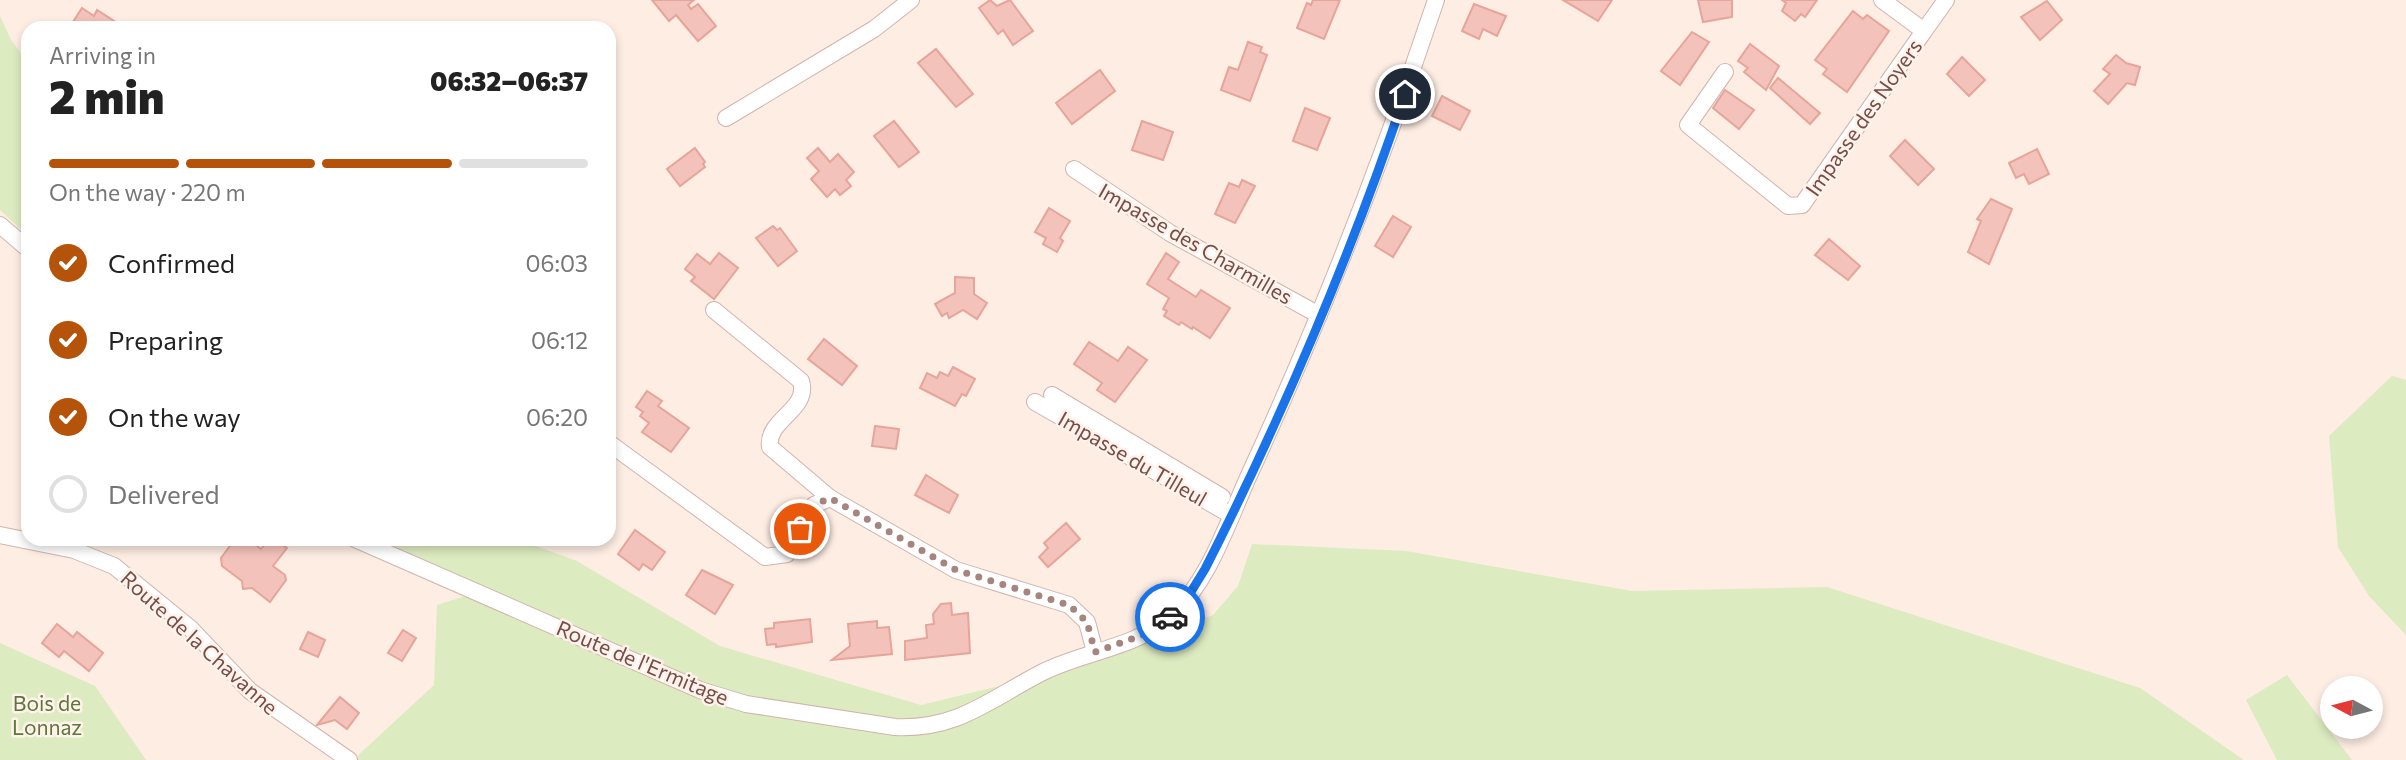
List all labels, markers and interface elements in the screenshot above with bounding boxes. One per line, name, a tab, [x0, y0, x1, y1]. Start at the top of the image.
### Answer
street label: Impasse des Noyers	[1799, 34, 1927, 200]
text: Arriving in	[49, 41, 156, 69]
pin	[1375, 64, 1435, 124]
text: 06:32–06:37	[430, 65, 588, 96]
text: 2 min	[49, 67, 165, 123]
icon: home	[1386, 75, 1424, 113]
street label: Impasse des Charmilles	[1095, 177, 1297, 309]
text: On the way · 220 m	[49, 178, 246, 206]
icon: check	[49, 244, 87, 282]
text: Confirmed	[108, 247, 235, 278]
text: 06:03	[526, 249, 588, 277]
icon: check	[49, 321, 87, 359]
text: Preparing	[108, 324, 223, 355]
text: 06:12	[531, 326, 588, 354]
icon: check	[49, 398, 87, 436]
text: On the way	[108, 401, 241, 432]
text: 06:20	[526, 403, 588, 431]
street label: Impasse du Tilleul	[1054, 405, 1212, 511]
text: Delivered	[108, 478, 219, 509]
pin	[770, 499, 830, 559]
icon: bag	[781, 510, 819, 548]
street label: Route de la Chavanne	[116, 565, 284, 719]
courier	[1135, 582, 1205, 652]
icon: car	[1151, 598, 1189, 636]
street label: Route de l'Ermitage	[553, 614, 733, 710]
north arrow	[2320, 676, 2384, 738]
map controls	[2320, 676, 2383, 739]
park label: Bois de Lonnaz	[12, 690, 82, 739]

